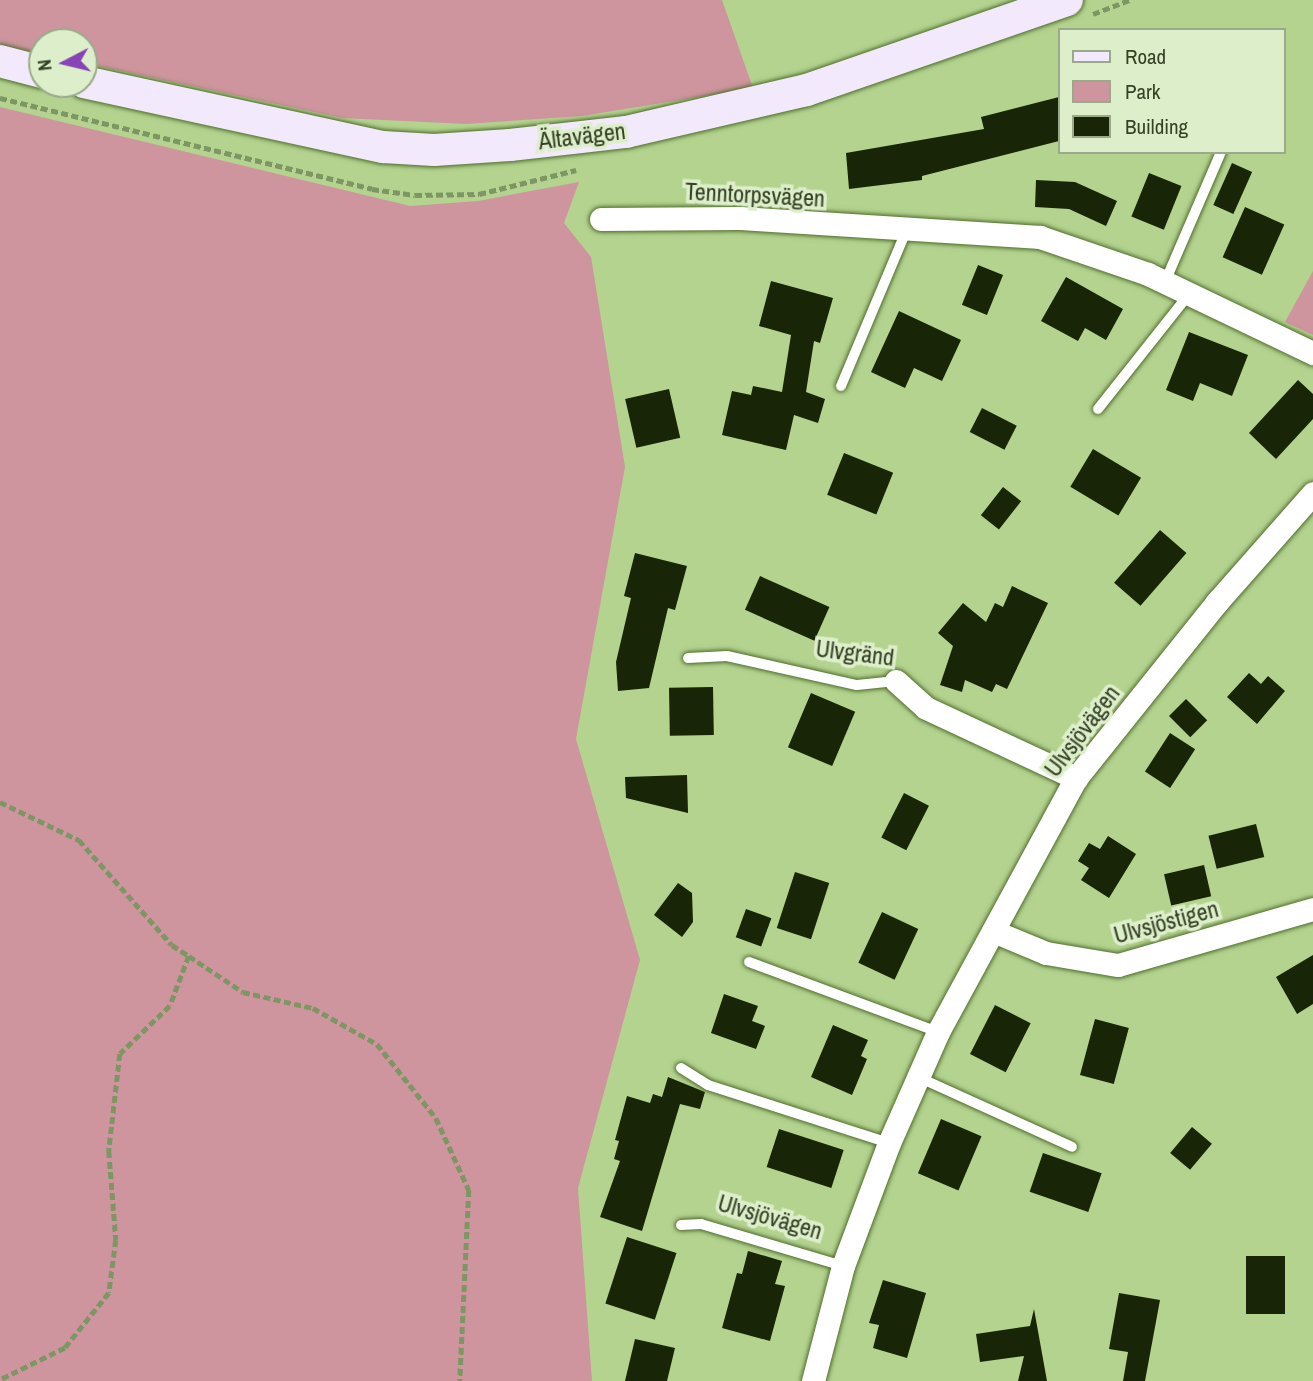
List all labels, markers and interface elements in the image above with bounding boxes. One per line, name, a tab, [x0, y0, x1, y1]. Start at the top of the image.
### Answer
north arrow	[28, 28, 98, 98]
legend	[1058, 28, 1285, 154]
text: Road	[1125, 42, 1166, 71]
text: N	[31, 58, 58, 72]
text: Park	[1125, 77, 1160, 106]
text: Building	[1125, 112, 1188, 141]
street label: Ältavägen	[537, 116, 627, 156]
street label: Tenntorpsvägen	[684, 177, 826, 213]
street label: Ulvgränd	[814, 634, 896, 672]
street label: Ulvsjövägen	[1038, 680, 1126, 782]
street label: Ulvsjöstigen	[1111, 894, 1221, 950]
street label: Ulvsjövägen	[715, 1188, 825, 1246]

